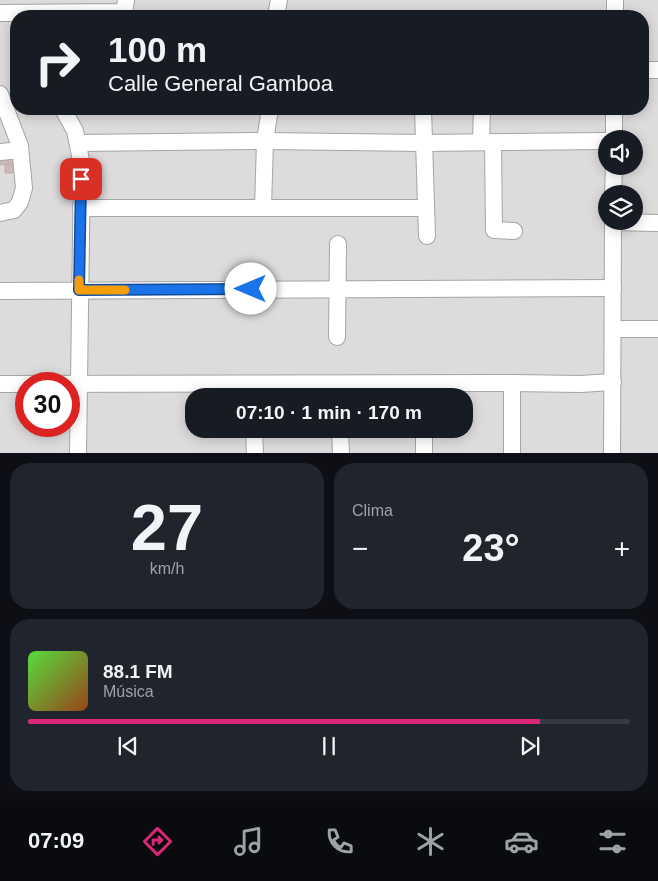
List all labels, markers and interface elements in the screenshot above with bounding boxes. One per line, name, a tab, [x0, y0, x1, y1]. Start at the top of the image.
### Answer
icon: right	[25, 30, 90, 95]
text: 100 m	[108, 30, 207, 69]
text: Calle General Gamboa	[108, 71, 333, 96]
map controls	[598, 130, 643, 230]
button: sound	[598, 130, 643, 175]
pin	[60, 158, 102, 200]
icon: arrive	[67, 165, 95, 193]
button: layers	[598, 185, 643, 230]
position arrow	[224, 262, 276, 314]
speed limit sign: 30	[15, 372, 80, 437]
text: 07:10 · 1 min · 170 m	[236, 402, 422, 423]
text: 27	[131, 491, 203, 564]
text: Clima	[352, 502, 393, 519]
text: 23°	[462, 527, 520, 569]
text: −	[352, 533, 368, 564]
text: +	[614, 533, 630, 564]
text: km/h	[150, 560, 184, 577]
text: 88.1 FM	[103, 661, 173, 682]
text: Música	[103, 683, 154, 700]
icon: previous	[114, 732, 142, 760]
icon: pause	[315, 732, 343, 760]
icon: next	[516, 732, 544, 760]
icon: directions	[140, 824, 175, 859]
icon: music	[231, 824, 266, 859]
icon: phone	[322, 824, 357, 859]
icon: climate	[413, 824, 448, 859]
icon: car	[504, 824, 539, 859]
icon: filters	[595, 824, 630, 859]
text: 07:09	[28, 828, 84, 853]

